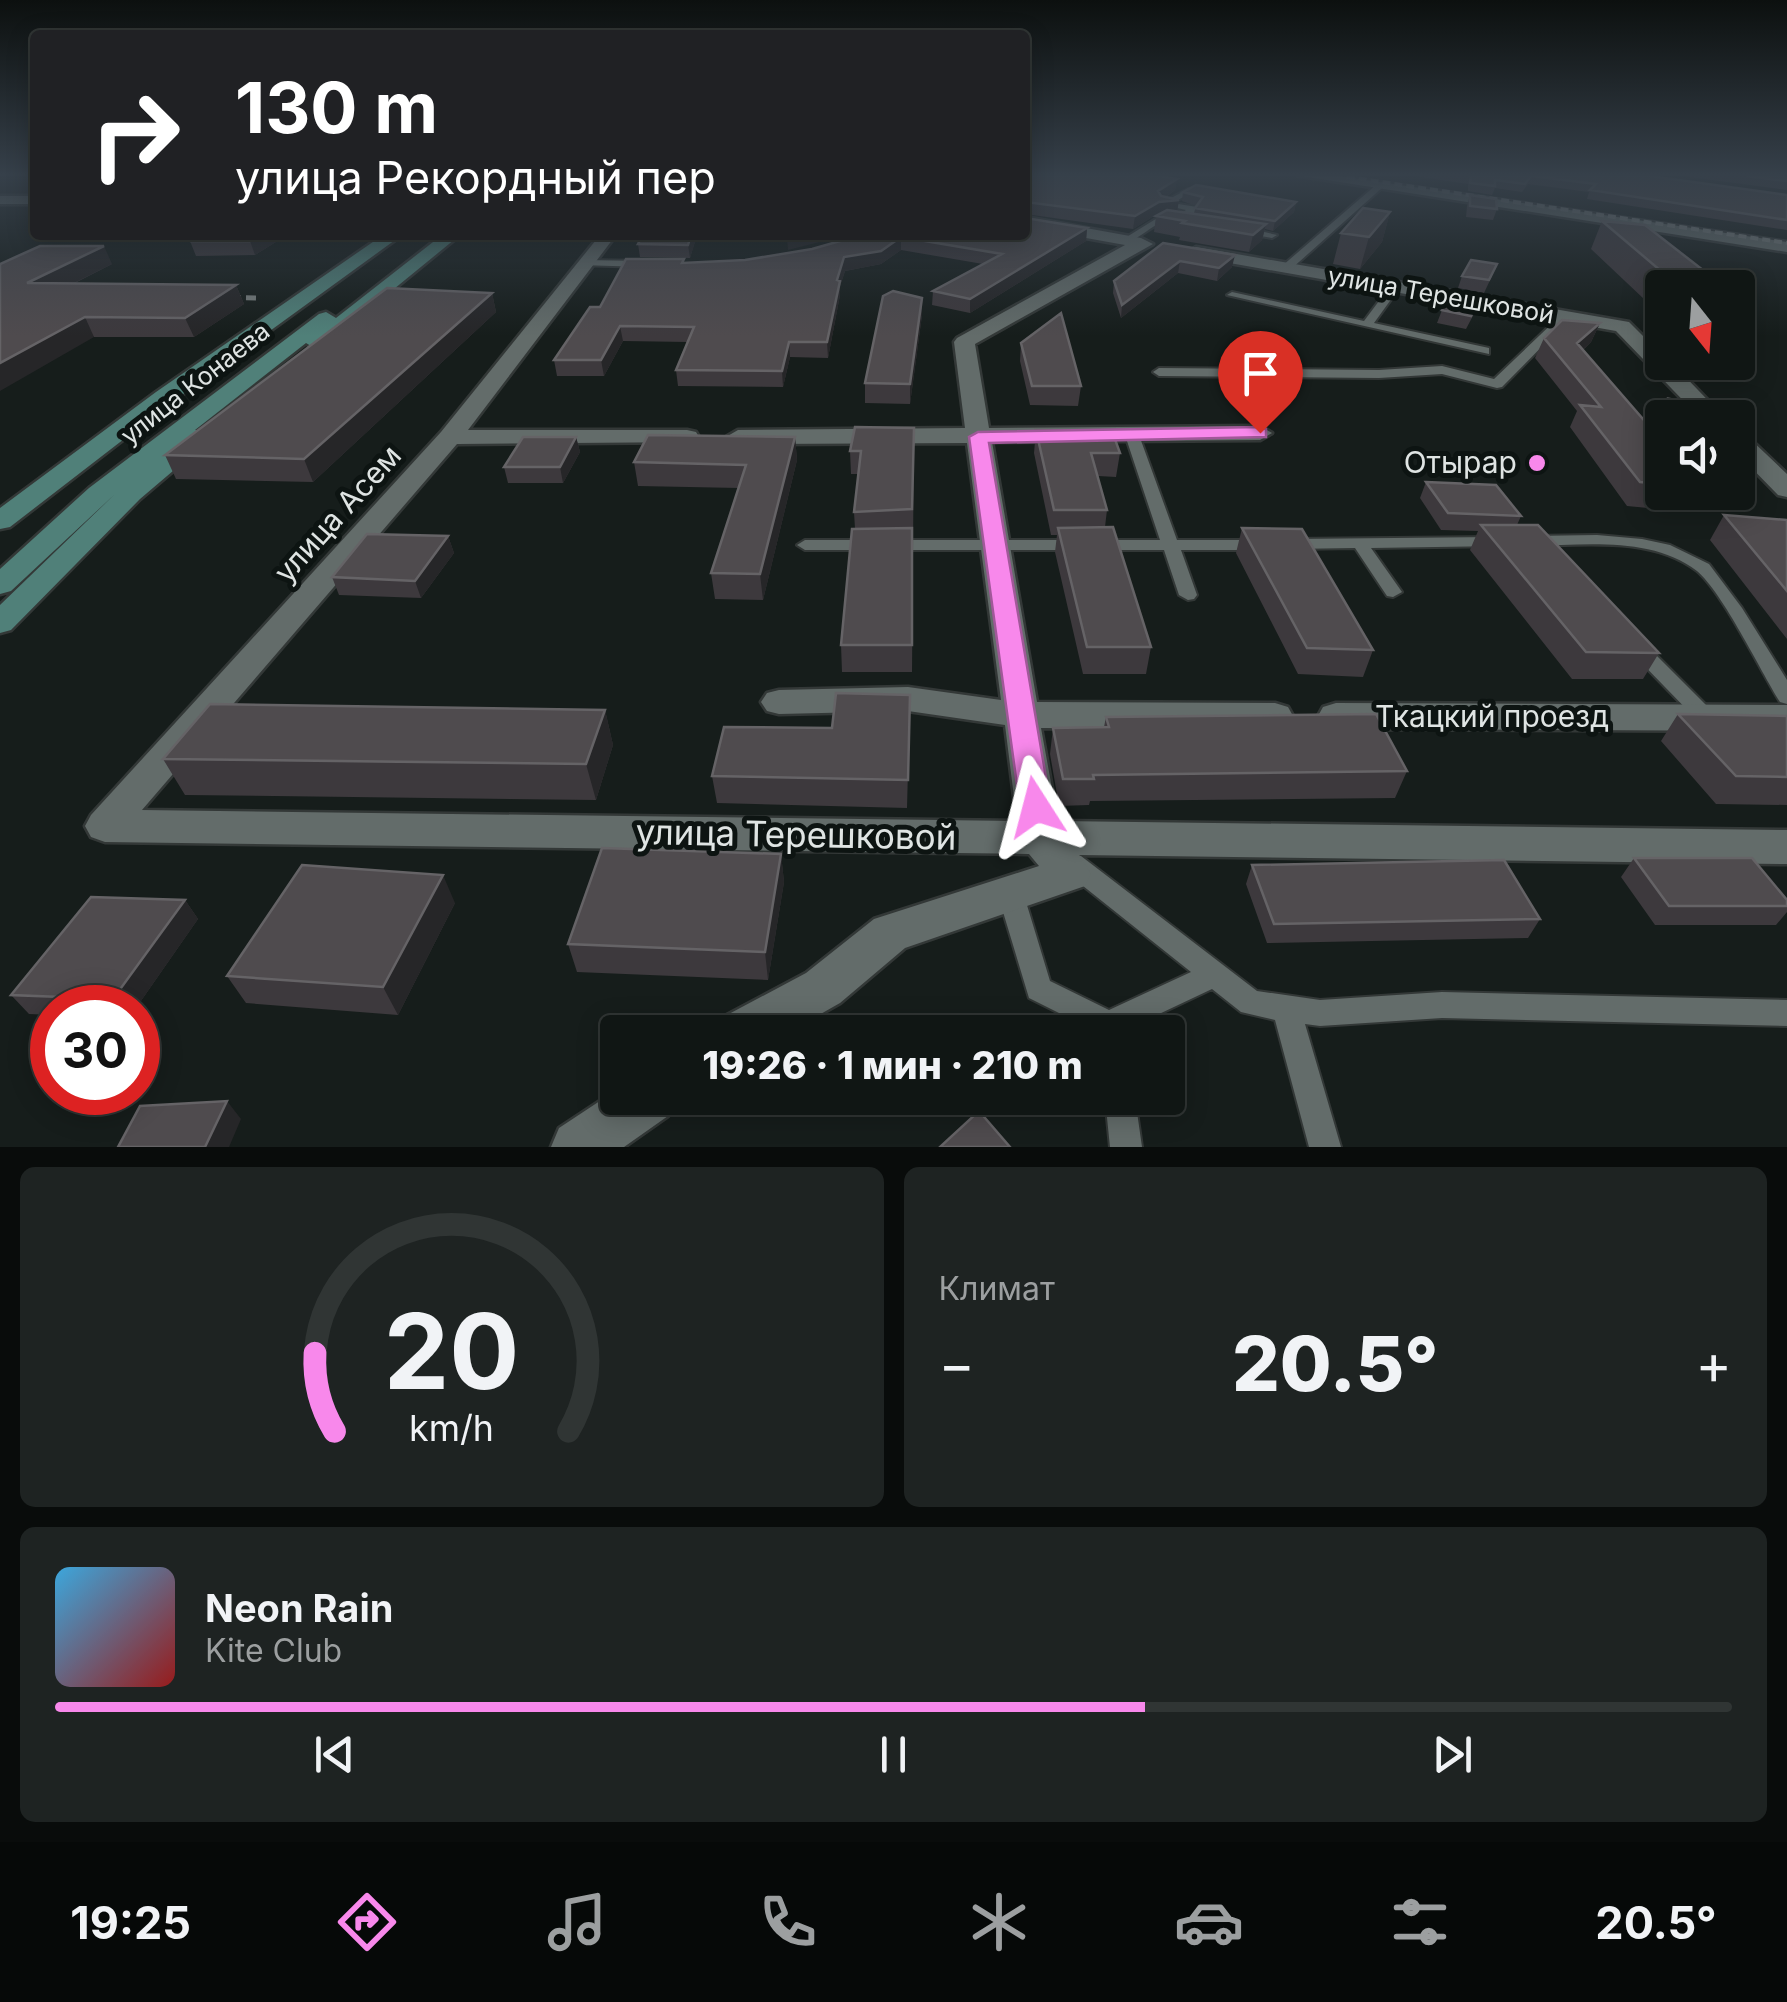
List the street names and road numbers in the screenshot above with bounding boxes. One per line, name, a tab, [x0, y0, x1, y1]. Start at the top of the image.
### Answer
street label: улица Терешковой	[1326, 260, 1556, 330]
street label: улица Конаева	[115, 316, 275, 450]
street label: улица Асем	[266, 437, 408, 589]
street label: Ткацкий проезд	[1375, 698, 1609, 734]
street label: улица Терешковой	[635, 810, 957, 858]

